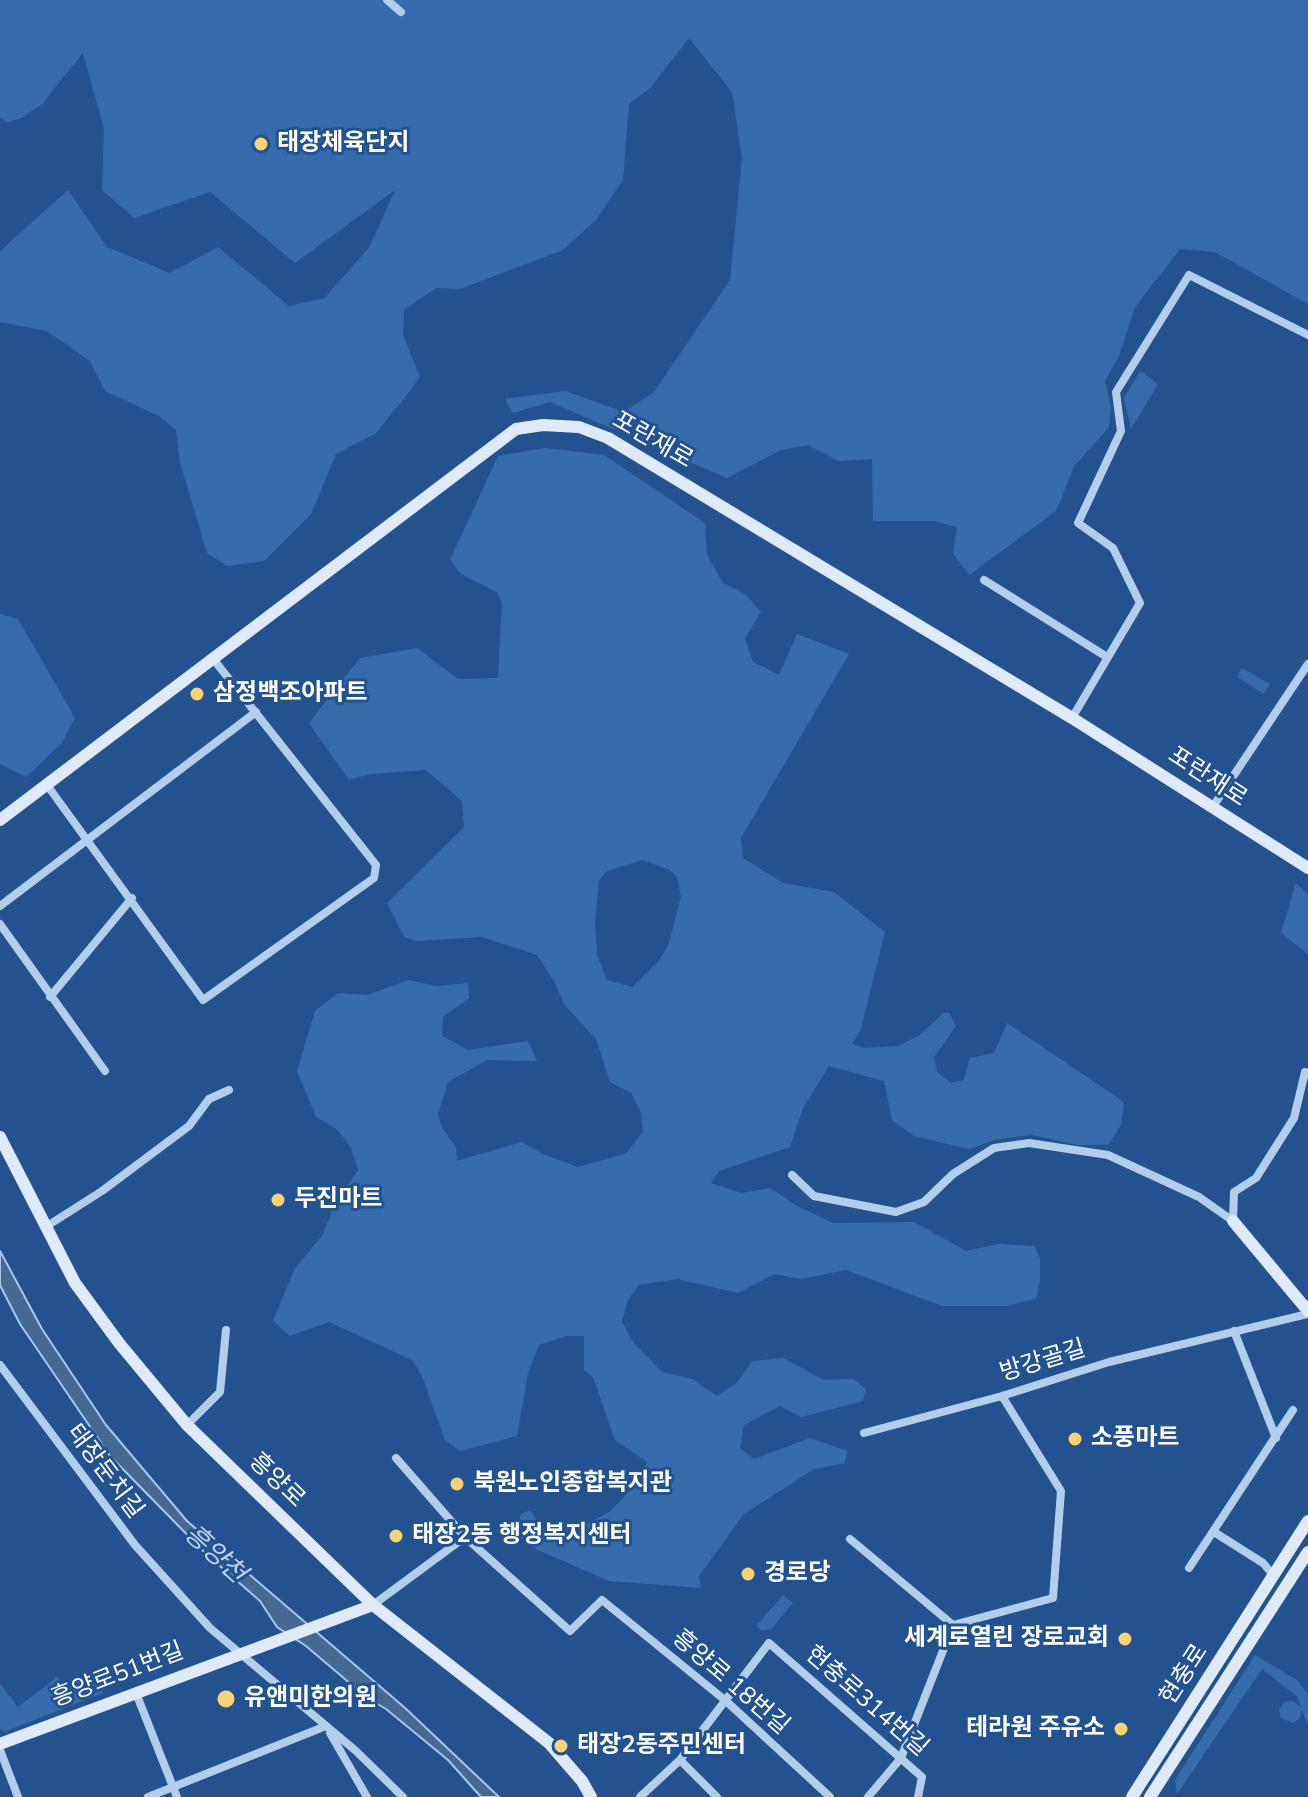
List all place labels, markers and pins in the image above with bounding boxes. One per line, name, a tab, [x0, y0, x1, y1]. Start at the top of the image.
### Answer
place label: 태장체육단지	[277, 130, 409, 158]
marker: 태장체육단지	[252, 135, 270, 153]
place label: 삼정백조아파트	[213, 680, 368, 708]
marker: 삼정백조아파트	[188, 685, 206, 703]
place label: 두진마트	[294, 1186, 382, 1214]
marker: 두진마트	[269, 1191, 287, 1209]
place label: 소풍마트	[1091, 1425, 1179, 1453]
marker: 소풍마트	[1066, 1430, 1084, 1448]
place label: 북원노인종합복지관	[473, 1470, 672, 1498]
marker: 북원노인종합복지관	[448, 1475, 466, 1493]
place label: 태장2동 행정복지센터	[412, 1522, 632, 1550]
marker: 태장2동 행정복지센터	[387, 1527, 405, 1545]
place label: 경로당	[764, 1560, 830, 1588]
marker: 경로당	[739, 1565, 757, 1583]
place label: 세계로열린 장로교회	[904, 1625, 1109, 1653]
marker: 세계로열린 장로교회	[1116, 1630, 1134, 1648]
place label: 유앤미한의원	[244, 1685, 376, 1713]
marker: 유앤미한의원	[215, 1688, 237, 1710]
place label: 테라원 주유소	[966, 1715, 1105, 1743]
marker: 테라원 주유소	[1112, 1720, 1130, 1738]
place label: 태장2동주민센터	[577, 1732, 746, 1760]
marker: 태장2동주민센터	[552, 1737, 570, 1755]

